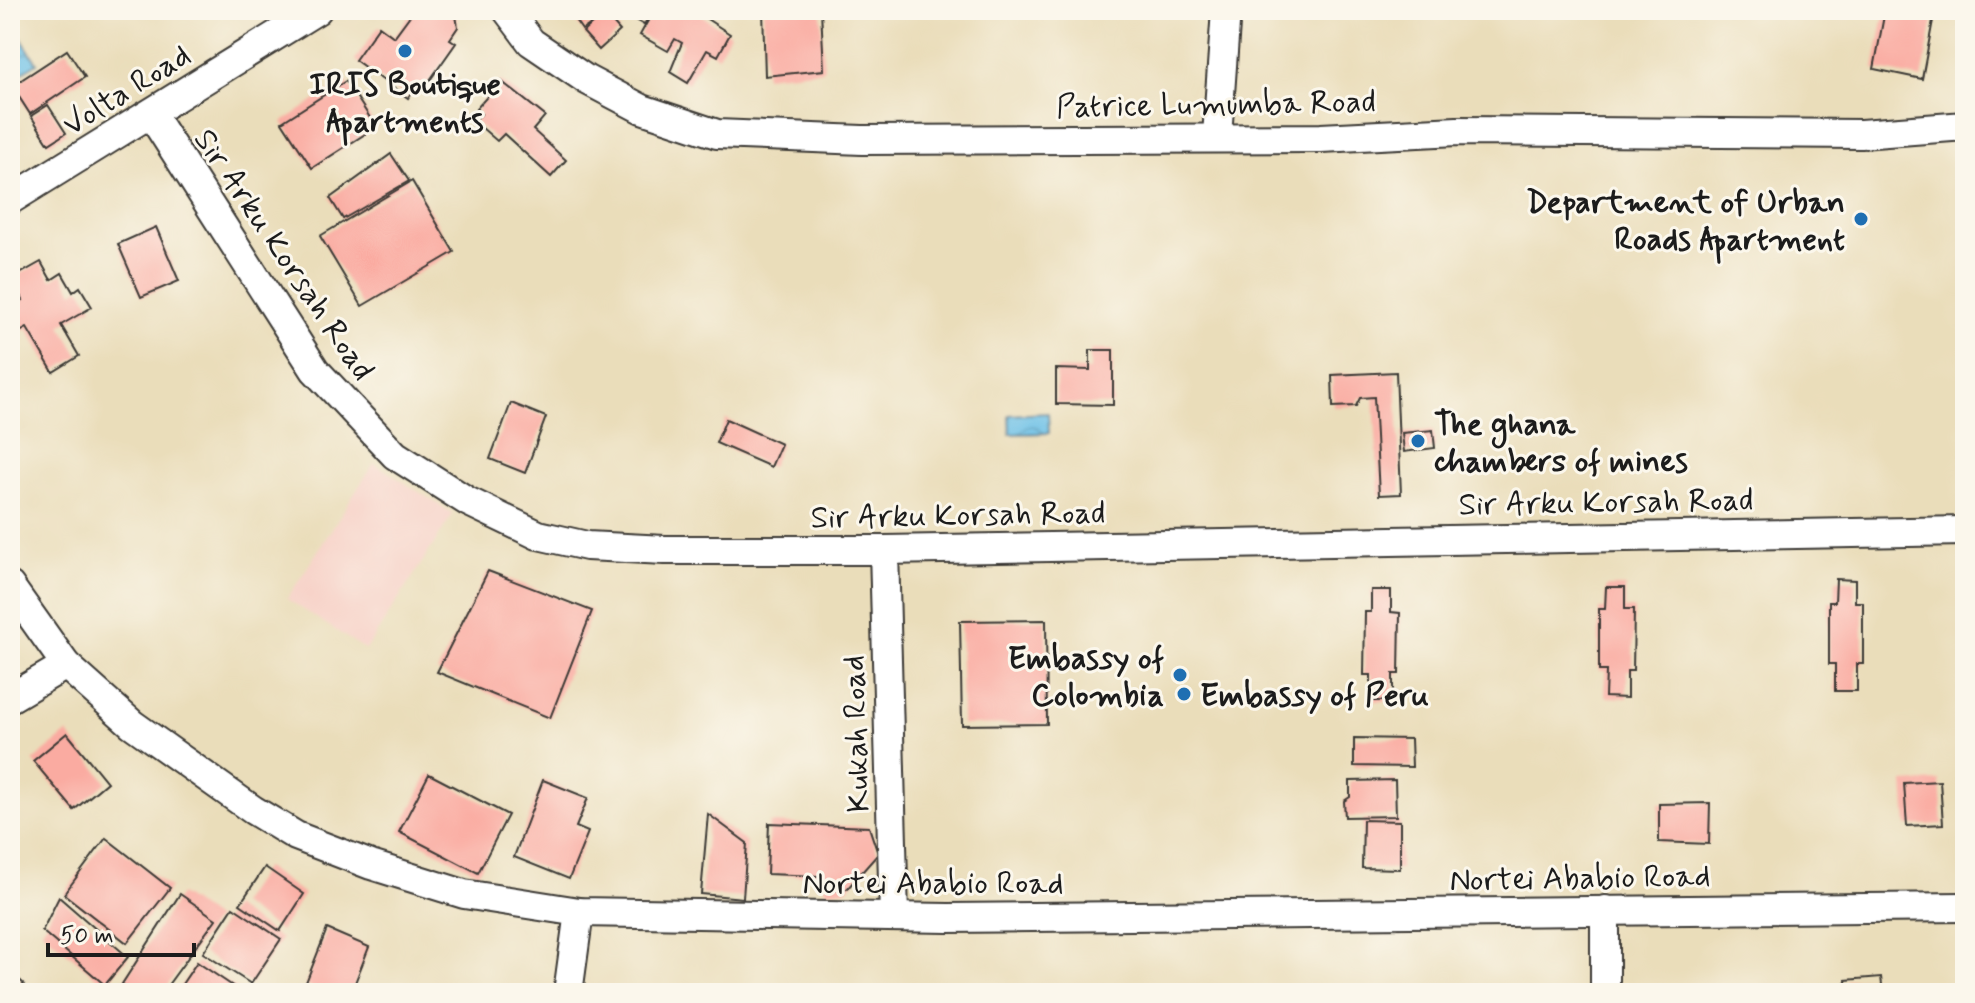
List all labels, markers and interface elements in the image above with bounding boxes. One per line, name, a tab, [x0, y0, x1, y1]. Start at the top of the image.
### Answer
street label: Volta Road	[55, 35, 199, 146]
marker: IRIS Boutique Apartments	[396, 42, 414, 60]
place label: IRIS Boutique Apartments	[309, 64, 501, 146]
street label: Patrice Lumumba Road	[1056, 81, 1376, 129]
street label: Sir Arku Korsah Road	[183, 121, 383, 389]
place label: Department of Urban Roads Apartment	[1526, 182, 1845, 264]
marker: Department of Urban Roads Apartment	[1852, 210, 1870, 228]
place label: The ghana chambers of mines	[1433, 404, 1688, 483]
marker: The ghana chambers of mines	[1409, 432, 1427, 450]
street label: Sir Arku Korsah Road	[1458, 479, 1754, 527]
street label: Sir Arku Korsah Road	[810, 492, 1106, 540]
place label: Embassy of Colombia	[1008, 638, 1164, 717]
street label: Kukah Road	[833, 655, 881, 813]
marker: Embassy of Colombia	[1171, 666, 1189, 684]
place label: Embassy of Peru	[1200, 675, 1429, 717]
marker: Embassy of Peru	[1175, 685, 1193, 703]
street label: Nortei Ababio Road	[1449, 856, 1711, 902]
street label: Nortei Ababio Road	[803, 863, 1063, 905]
scale bar	[48, 907, 194, 957]
text: 50 m	[60, 921, 114, 952]

